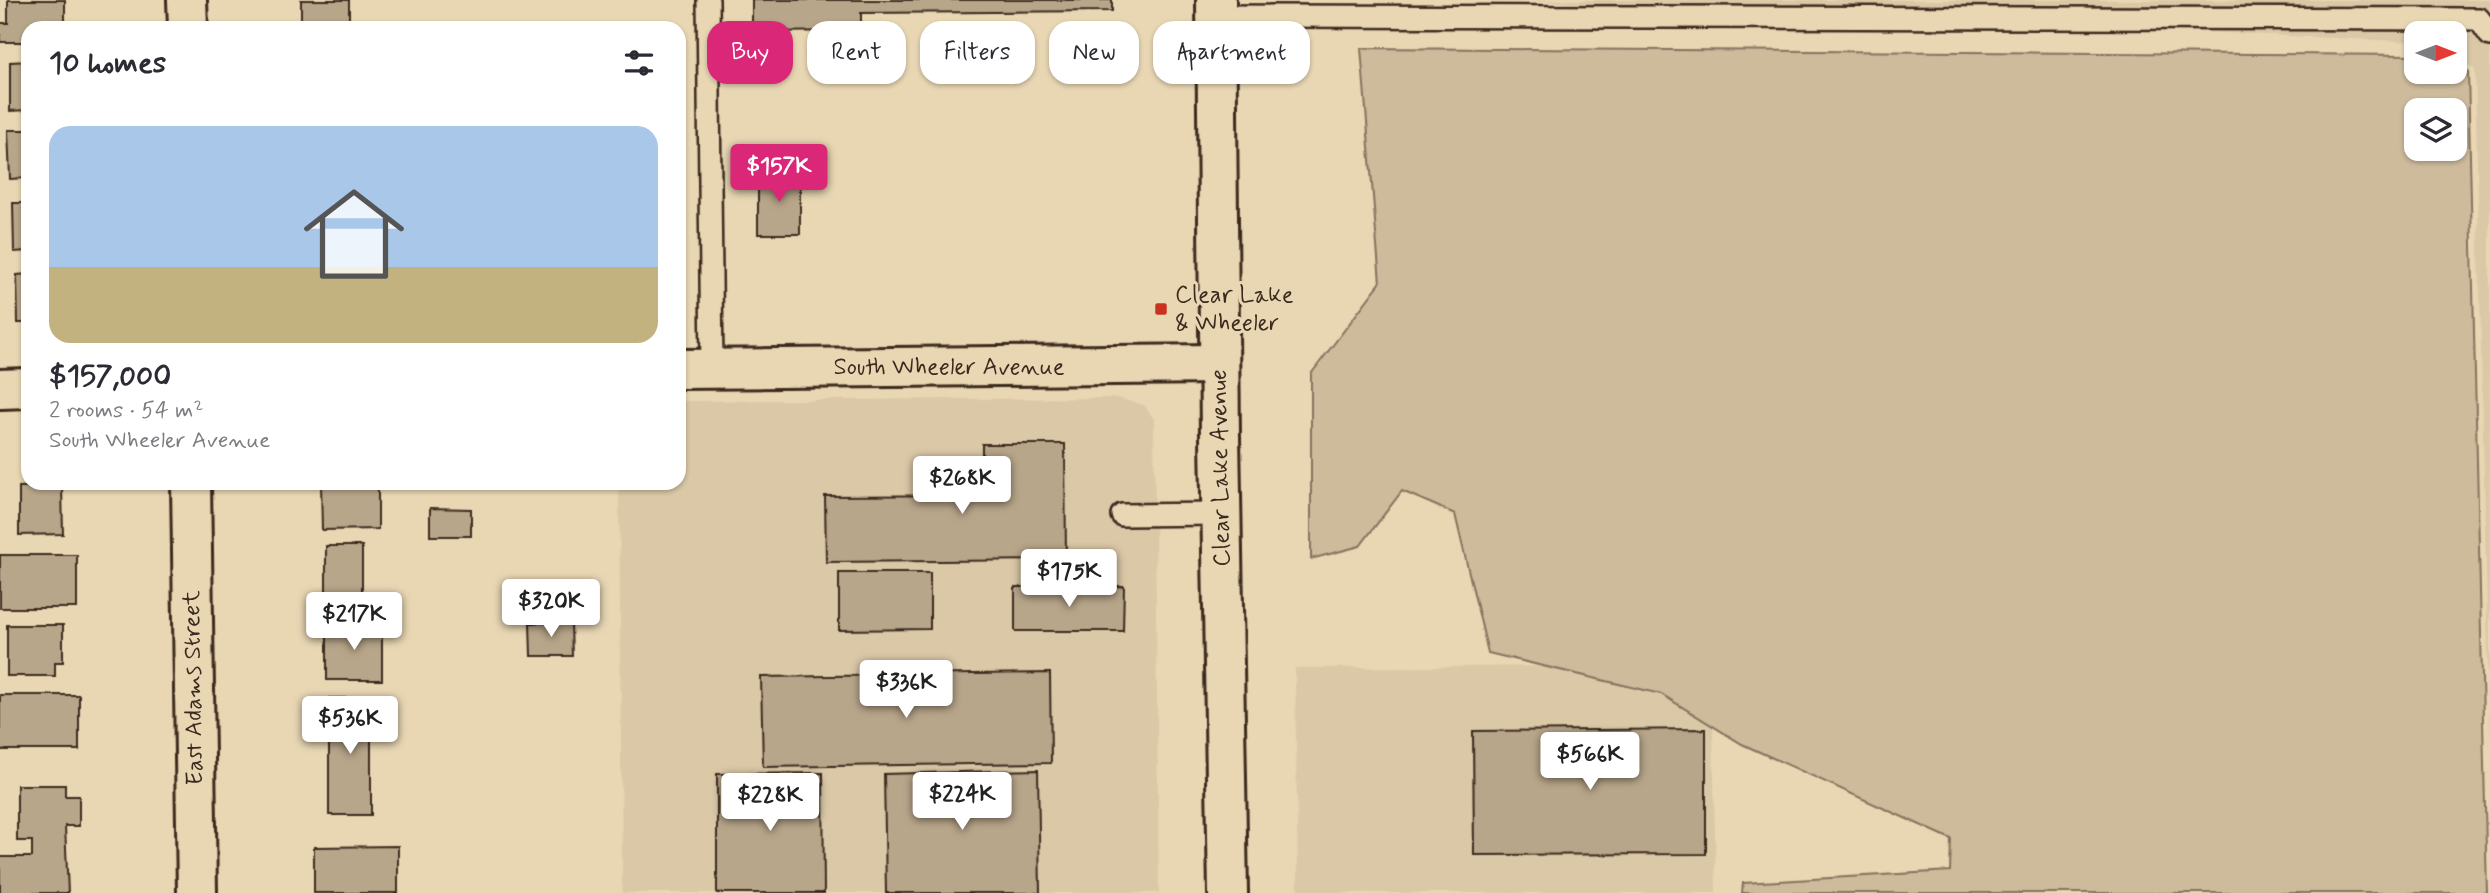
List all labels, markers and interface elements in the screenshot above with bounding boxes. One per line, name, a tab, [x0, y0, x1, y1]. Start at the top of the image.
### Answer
chip: Buy	[707, 21, 793, 84]
chip: Rent	[807, 21, 906, 84]
chip: Filters	[920, 21, 1035, 84]
chip: New	[1049, 21, 1139, 84]
chip: Apartment	[1153, 21, 1310, 84]
north arrow	[2404, 21, 2468, 84]
map controls	[2404, 21, 2467, 161]
text: 10 homes	[49, 44, 166, 83]
icon: filters	[620, 44, 658, 82]
button: layers	[2404, 98, 2467, 161]
pin: $157K	[730, 144, 828, 204]
text: $157K	[746, 152, 812, 182]
icon: home	[291, 171, 417, 297]
place label: Clear Lake & Wheeler	[1175, 280, 1294, 339]
marker: Clear Lake & Wheeler	[1153, 301, 1169, 317]
street label: South Wheeler Avenue	[834, 352, 1065, 383]
text: $157,000	[49, 357, 171, 396]
street label: Clear Lake Avenue	[1204, 369, 1238, 567]
text: 2 rooms · 54 m²	[49, 396, 203, 426]
text: South Wheeler Avenue	[49, 426, 270, 456]
pin: $268K	[913, 456, 1011, 516]
text: $268K	[929, 464, 995, 494]
pin: $175K	[1020, 550, 1118, 609]
text: $175K	[1037, 557, 1101, 587]
pin: $320K	[502, 580, 600, 639]
text: $320K	[518, 587, 584, 617]
street label: East Adams Street	[177, 590, 211, 786]
pin: $217K	[305, 592, 403, 652]
text: $217K	[322, 600, 386, 630]
pin: $336K	[857, 660, 955, 720]
text: $336K	[876, 668, 936, 698]
pin: $536K	[301, 696, 399, 756]
text: $536K	[318, 704, 382, 734]
pin: $566K	[1541, 732, 1639, 792]
text: $566K	[1556, 740, 1624, 770]
pin: $224K	[913, 772, 1011, 832]
pin: $228K	[721, 774, 819, 833]
text: $224K	[929, 780, 995, 810]
text: $228K	[737, 781, 803, 811]

